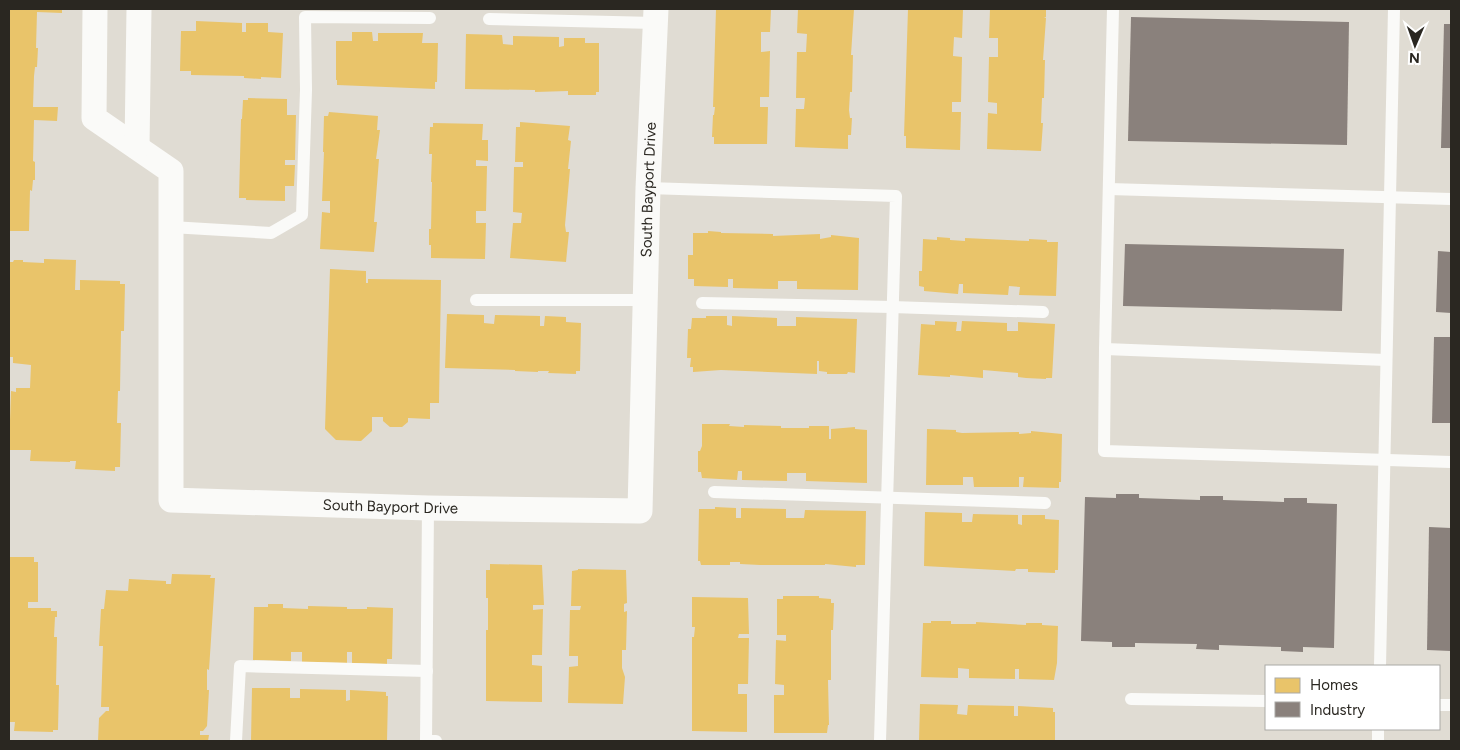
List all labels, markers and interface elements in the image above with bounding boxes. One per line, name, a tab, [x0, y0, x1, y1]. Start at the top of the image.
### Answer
north arrow	[1390, 20, 1440, 70]
text: N	[1409, 49, 1420, 66]
street label: South Bayport Drive	[637, 122, 660, 258]
street label: South Bayport Drive	[322, 496, 458, 517]
legend	[1265, 665, 1440, 730]
text: Homes	[1310, 676, 1358, 694]
text: Industry	[1310, 701, 1365, 719]

